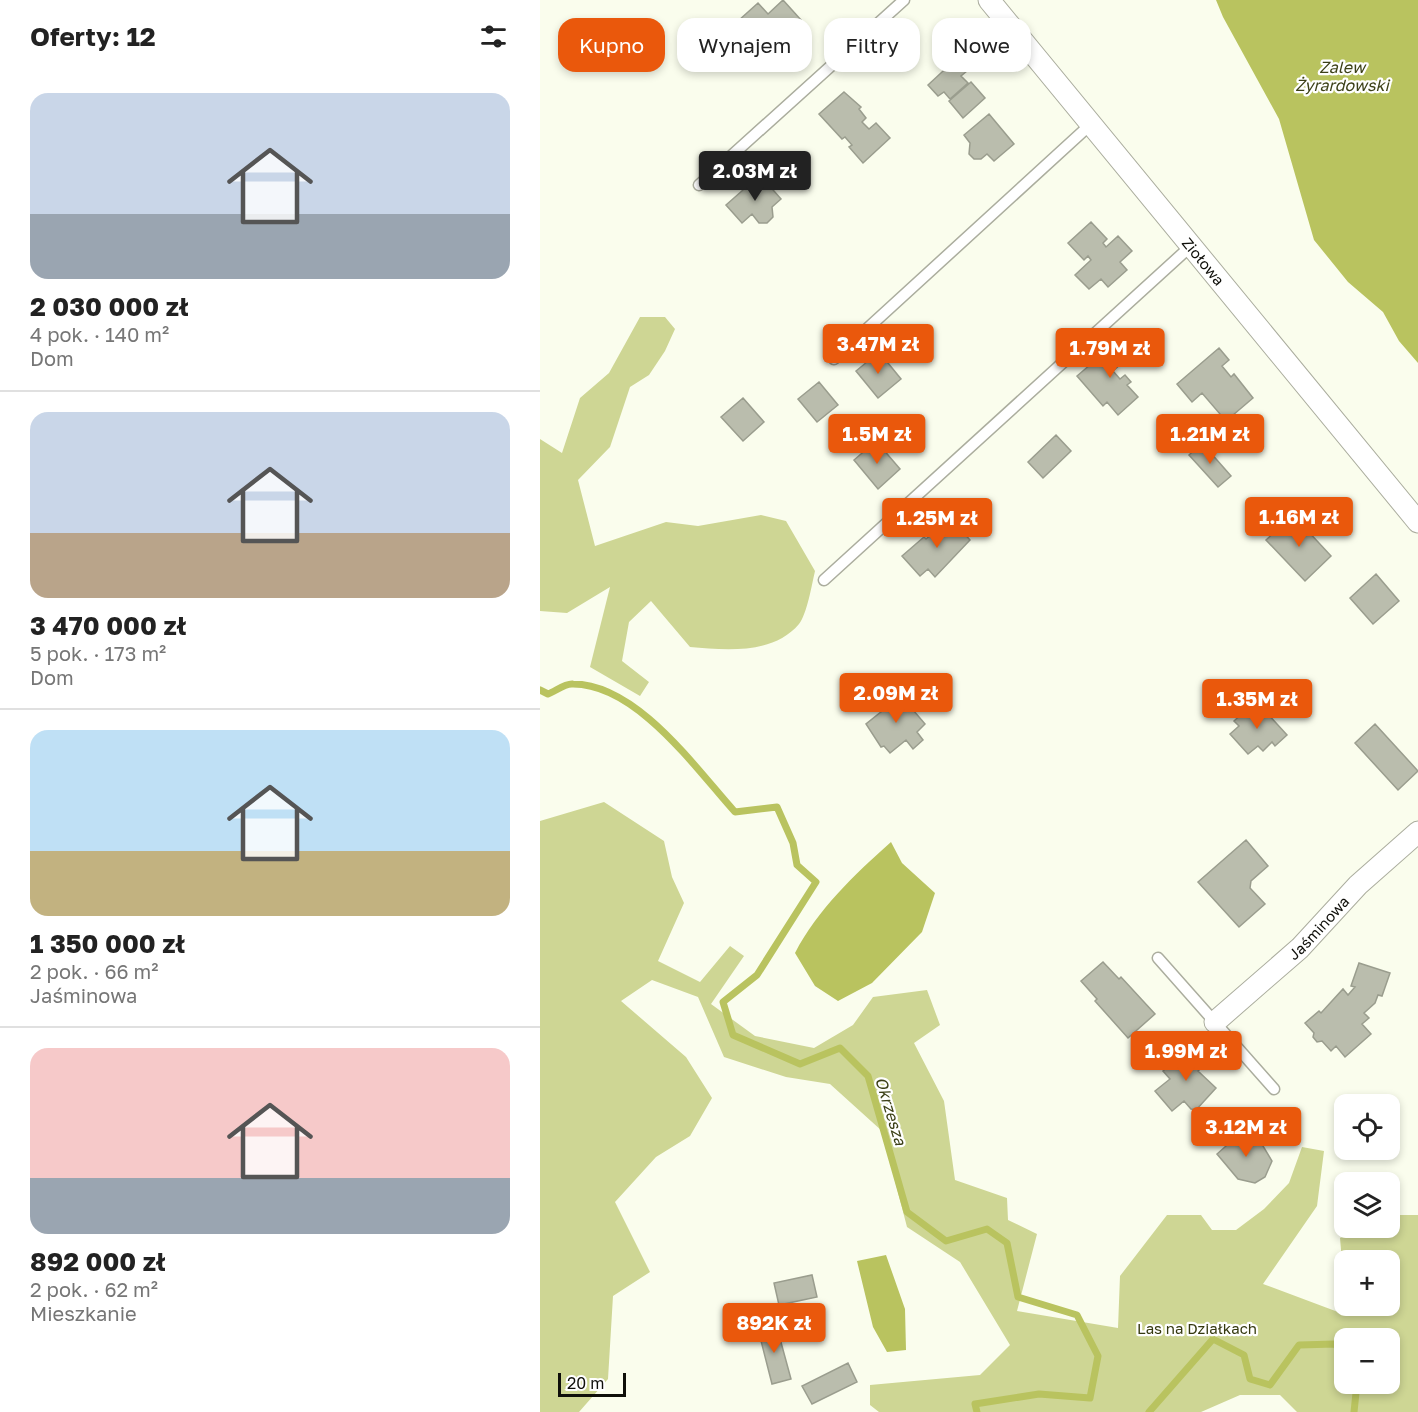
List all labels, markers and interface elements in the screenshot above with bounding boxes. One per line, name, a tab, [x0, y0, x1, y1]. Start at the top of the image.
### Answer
chip: Kupno	[558, 18, 665, 72]
chip: Wynajem	[677, 18, 812, 72]
chip: Filtry	[824, 18, 920, 72]
chip: Nowe	[932, 18, 1031, 72]
icon: filters	[477, 20, 510, 53]
text: Oferty: 12	[30, 21, 156, 52]
water label: Zalew Żyrardowski	[1295, 57, 1390, 95]
icon: home	[216, 132, 324, 240]
pin: 2.03M zł	[693, 151, 817, 202]
text: 2.03M zł	[713, 158, 797, 182]
street label: Ziołowa	[1179, 234, 1228, 289]
text: 2 030 000 zł	[30, 291, 189, 322]
text: 4 pok. · 140 m²	[30, 322, 169, 346]
pin: 3.47M zł	[816, 324, 940, 375]
pin: 1.79M zł	[1048, 328, 1172, 379]
text: 3.47M zł	[837, 331, 919, 355]
text: 1.79M zł	[1070, 335, 1150, 359]
text: Dom	[30, 346, 74, 370]
pin: 1.5M zł	[822, 414, 932, 465]
pin: 1.21M zł	[1148, 414, 1272, 465]
text: 1.5M zł	[842, 421, 912, 445]
text: 1.21M zł	[1170, 421, 1250, 445]
icon: home	[216, 451, 324, 559]
pin: 1.16M zł	[1237, 497, 1361, 548]
pin: 1.25M zł	[875, 498, 999, 549]
text: 1.16M zł	[1259, 504, 1339, 528]
text: 1.25M zł	[896, 505, 978, 529]
text: 3 470 000 zł	[30, 610, 186, 641]
text: 5 pok. · 173 m²	[30, 641, 166, 665]
text: Dom	[30, 665, 74, 689]
pin: 2.09M zł	[834, 673, 958, 724]
pin: 1.35M zł	[1195, 679, 1319, 730]
text: 2.09M zł	[854, 680, 938, 704]
text: 1.35M zł	[1216, 686, 1298, 710]
icon: home	[216, 769, 324, 877]
street label: Jaśminowa	[1284, 892, 1352, 963]
text: 1 350 000 zł	[30, 928, 185, 959]
text: 2 pok. · 66 m²	[30, 959, 159, 983]
text: Jaśminowa	[30, 983, 137, 1007]
pin: 1.99M zł	[1124, 1031, 1248, 1082]
text: 1.99M zł	[1145, 1038, 1227, 1062]
water label: Okrzesza	[871, 1074, 911, 1149]
icon: home	[216, 1087, 324, 1195]
map controls	[1334, 1094, 1400, 1394]
button: locate	[1334, 1094, 1400, 1160]
pin: 3.12M zł	[1184, 1107, 1308, 1158]
text: 3.12M zł	[1205, 1114, 1287, 1138]
button: layers	[1334, 1172, 1400, 1238]
text: 892 000 zł	[30, 1246, 166, 1277]
button: +	[1334, 1250, 1400, 1316]
text: 2 pok. · 62 m²	[30, 1277, 158, 1301]
text: Mieszkanie	[30, 1301, 137, 1325]
pin: 892K zł	[719, 1303, 829, 1354]
text: 892K zł	[737, 1310, 811, 1334]
park label: Las na Działkach	[1137, 1319, 1257, 1337]
button: −	[1334, 1328, 1400, 1394]
scale bar	[558, 1370, 626, 1398]
text: 20 m	[567, 1373, 604, 1393]

